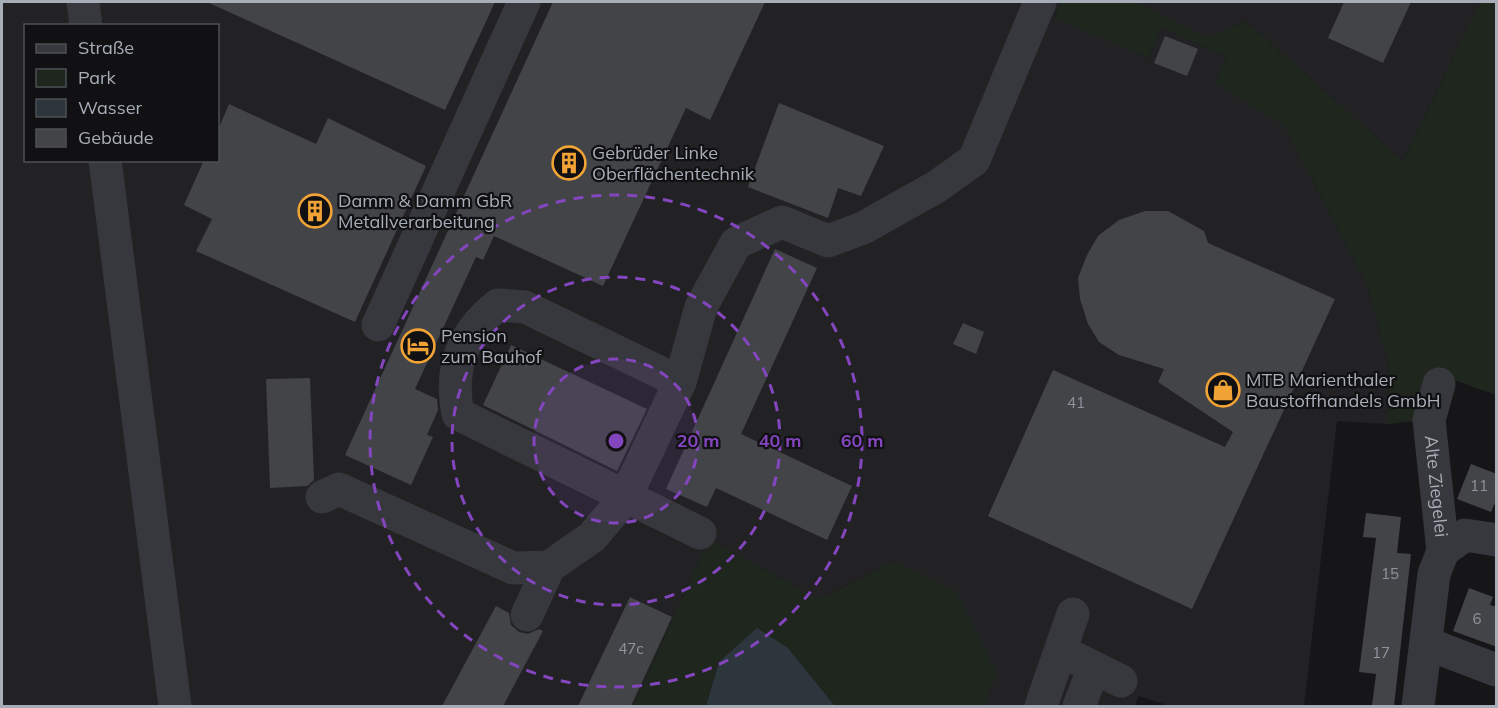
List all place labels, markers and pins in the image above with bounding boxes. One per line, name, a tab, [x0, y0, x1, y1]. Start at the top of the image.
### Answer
place label: Gebrüder Linke Oberflächentechnik	[592, 141, 755, 185]
building icon: Gebrüder Linke Oberflächentechnik	[551, 145, 587, 181]
place label: Damm & Damm GbR Metallverarbeitung	[338, 189, 512, 233]
building icon: Damm & Damm GbR Metallverarbeitung	[297, 193, 333, 229]
place label: Pension zum Bauhof	[441, 324, 542, 368]
hotel icon: Pension zum Bauhof	[400, 328, 436, 364]
place label: MTB Marienthaler Baustoffhandels GmbH	[1246, 368, 1441, 412]
shop icon: MTB Marienthaler Baustoffhandels GmbH	[1205, 372, 1241, 408]
centre of rings	[606, 431, 626, 451]

